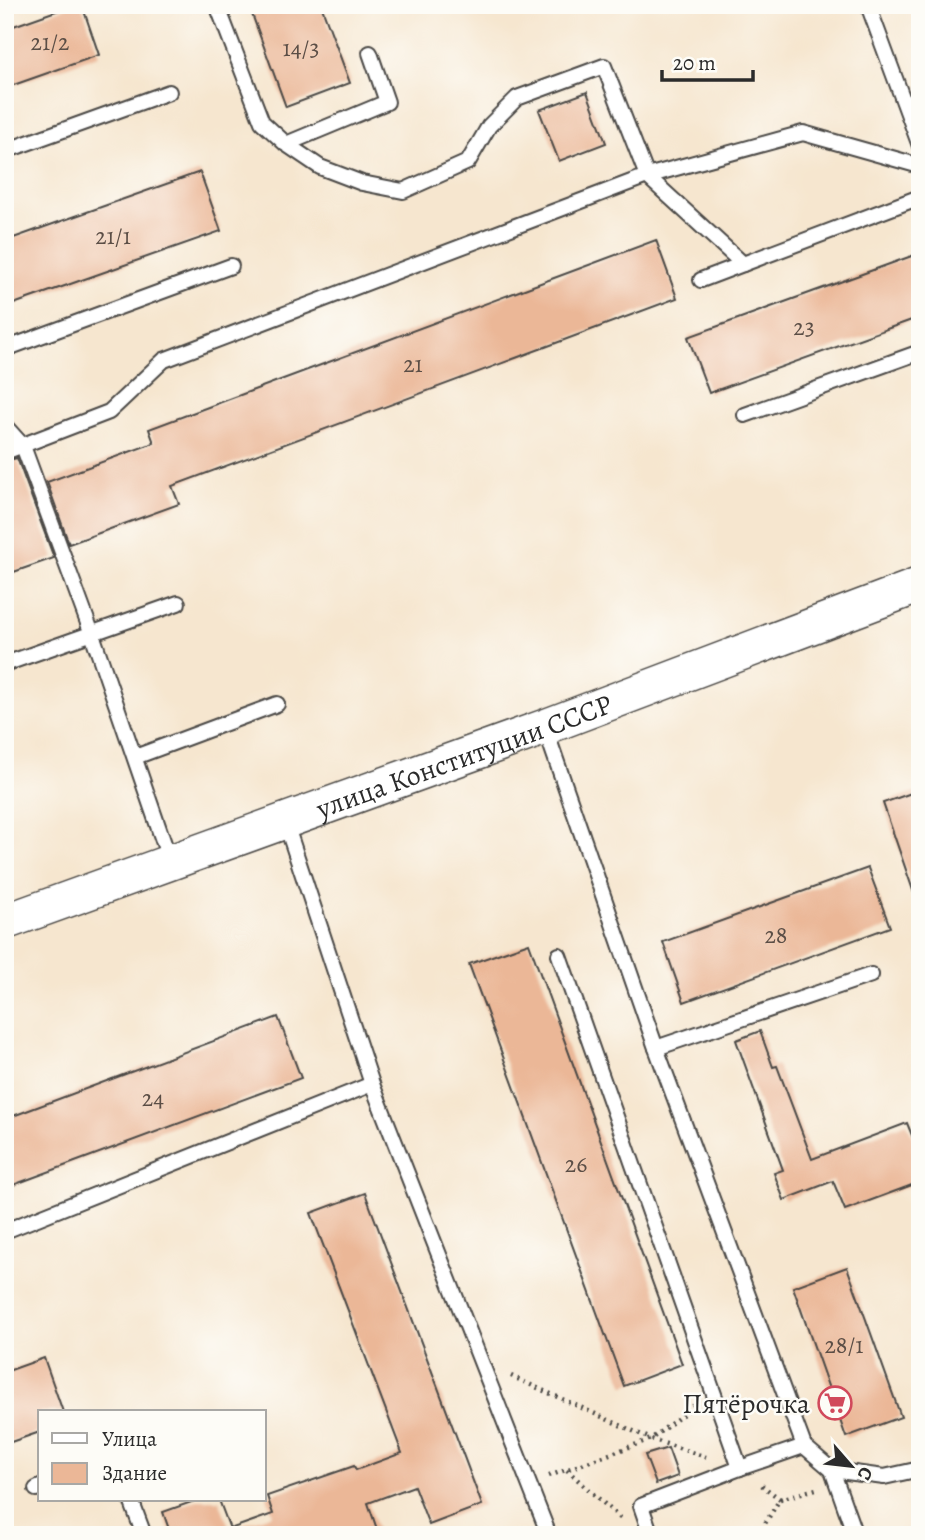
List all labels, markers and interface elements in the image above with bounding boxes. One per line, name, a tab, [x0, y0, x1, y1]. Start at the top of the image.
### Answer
house number: 21/2	[31, 26, 69, 58]
house number: 14/3	[283, 32, 319, 64]
scale bar	[662, 38, 754, 82]
text: 20 m	[673, 49, 716, 77]
house number: 21/1	[95, 220, 131, 252]
house number: 23	[793, 311, 815, 343]
house number: 21	[403, 348, 423, 380]
street label: улица Конституции СССР	[310, 685, 617, 828]
house number: 28	[764, 919, 788, 951]
house number: 24	[142, 1082, 164, 1114]
house number: 26	[565, 1148, 587, 1180]
house number: 28/1	[824, 1329, 864, 1361]
supermarket icon: Пятёрочка	[816, 1384, 854, 1422]
place label: Пятёрочка	[682, 1385, 810, 1423]
legend	[38, 1410, 266, 1502]
text: Улица	[102, 1425, 157, 1453]
north arrow	[816, 1432, 886, 1502]
text: Здание	[102, 1459, 167, 1487]
text: С	[851, 1462, 879, 1485]

